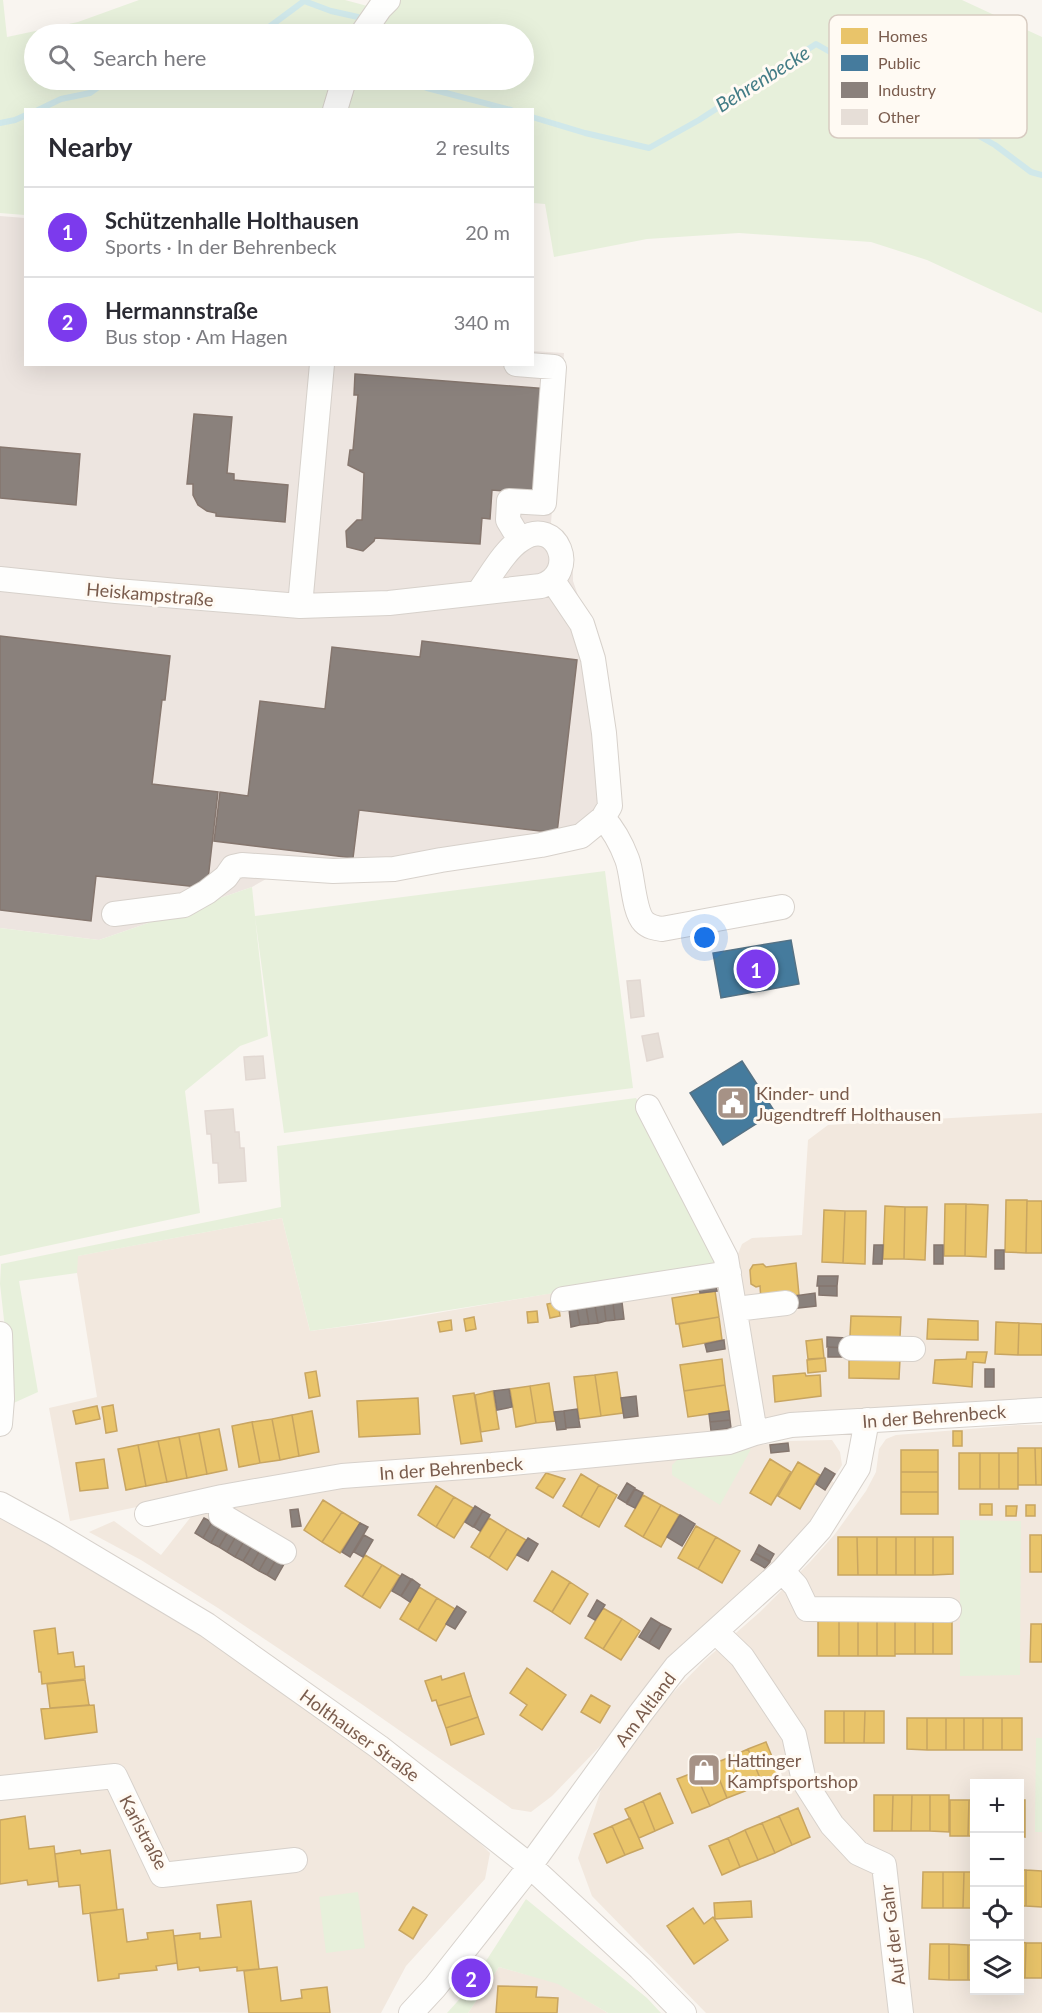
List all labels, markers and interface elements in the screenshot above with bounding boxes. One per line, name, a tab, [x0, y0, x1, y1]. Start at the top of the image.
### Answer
legend	[829, 15, 1027, 138]
search box	[24, 24, 534, 90]
text: Homes	[878, 26, 928, 45]
water label: Behrenbecke	[711, 40, 813, 116]
icon: search	[45, 41, 78, 74]
text: Search here	[93, 44, 206, 71]
text: Public	[878, 53, 921, 72]
text: Industry	[878, 80, 937, 99]
text: Other	[878, 107, 920, 126]
text: Nearby	[48, 131, 133, 163]
text: 2 results	[435, 135, 510, 159]
text: Schützenhalle Holthausen	[105, 207, 359, 234]
text: 1	[62, 220, 73, 244]
text: 20 m	[465, 220, 510, 244]
text: Sports · In der Behrenbeck	[105, 234, 337, 258]
text: Hermannstraße	[105, 297, 258, 324]
text: 2	[62, 310, 73, 334]
text: 340 m	[454, 310, 510, 334]
text: Bus stop · Am Hagen	[105, 324, 288, 348]
street label: Heiskampstraße	[85, 577, 215, 611]
your location	[690, 923, 719, 952]
pin: 1	[736, 946, 776, 992]
place label: Kinder- und Jugendtreff Holthausen	[756, 1082, 941, 1125]
public building icon: Kinder- und Jugendtreff Holthausen	[715, 1085, 751, 1121]
street label: In der Behrenbeck	[861, 1400, 1007, 1432]
street label: In der Behrenbeck	[378, 1452, 524, 1484]
street label: Am Altland	[610, 1668, 680, 1750]
street label: Holthauser Straße	[296, 1684, 424, 1786]
place label: Hattinger Kampfsportshop	[727, 1749, 858, 1792]
shop icon: Hattinger Kampfsportshop	[686, 1752, 722, 1788]
map controls	[970, 1779, 1024, 1995]
button: +	[970, 1779, 1024, 1833]
street label: Karlstraße	[115, 1791, 173, 1873]
button: −	[970, 1833, 1024, 1887]
street label: Auf der Gahr	[875, 1883, 909, 1987]
button: locate	[970, 1887, 1024, 1941]
button: layers	[970, 1941, 1024, 1995]
pin: 2	[452, 1956, 490, 2000]

